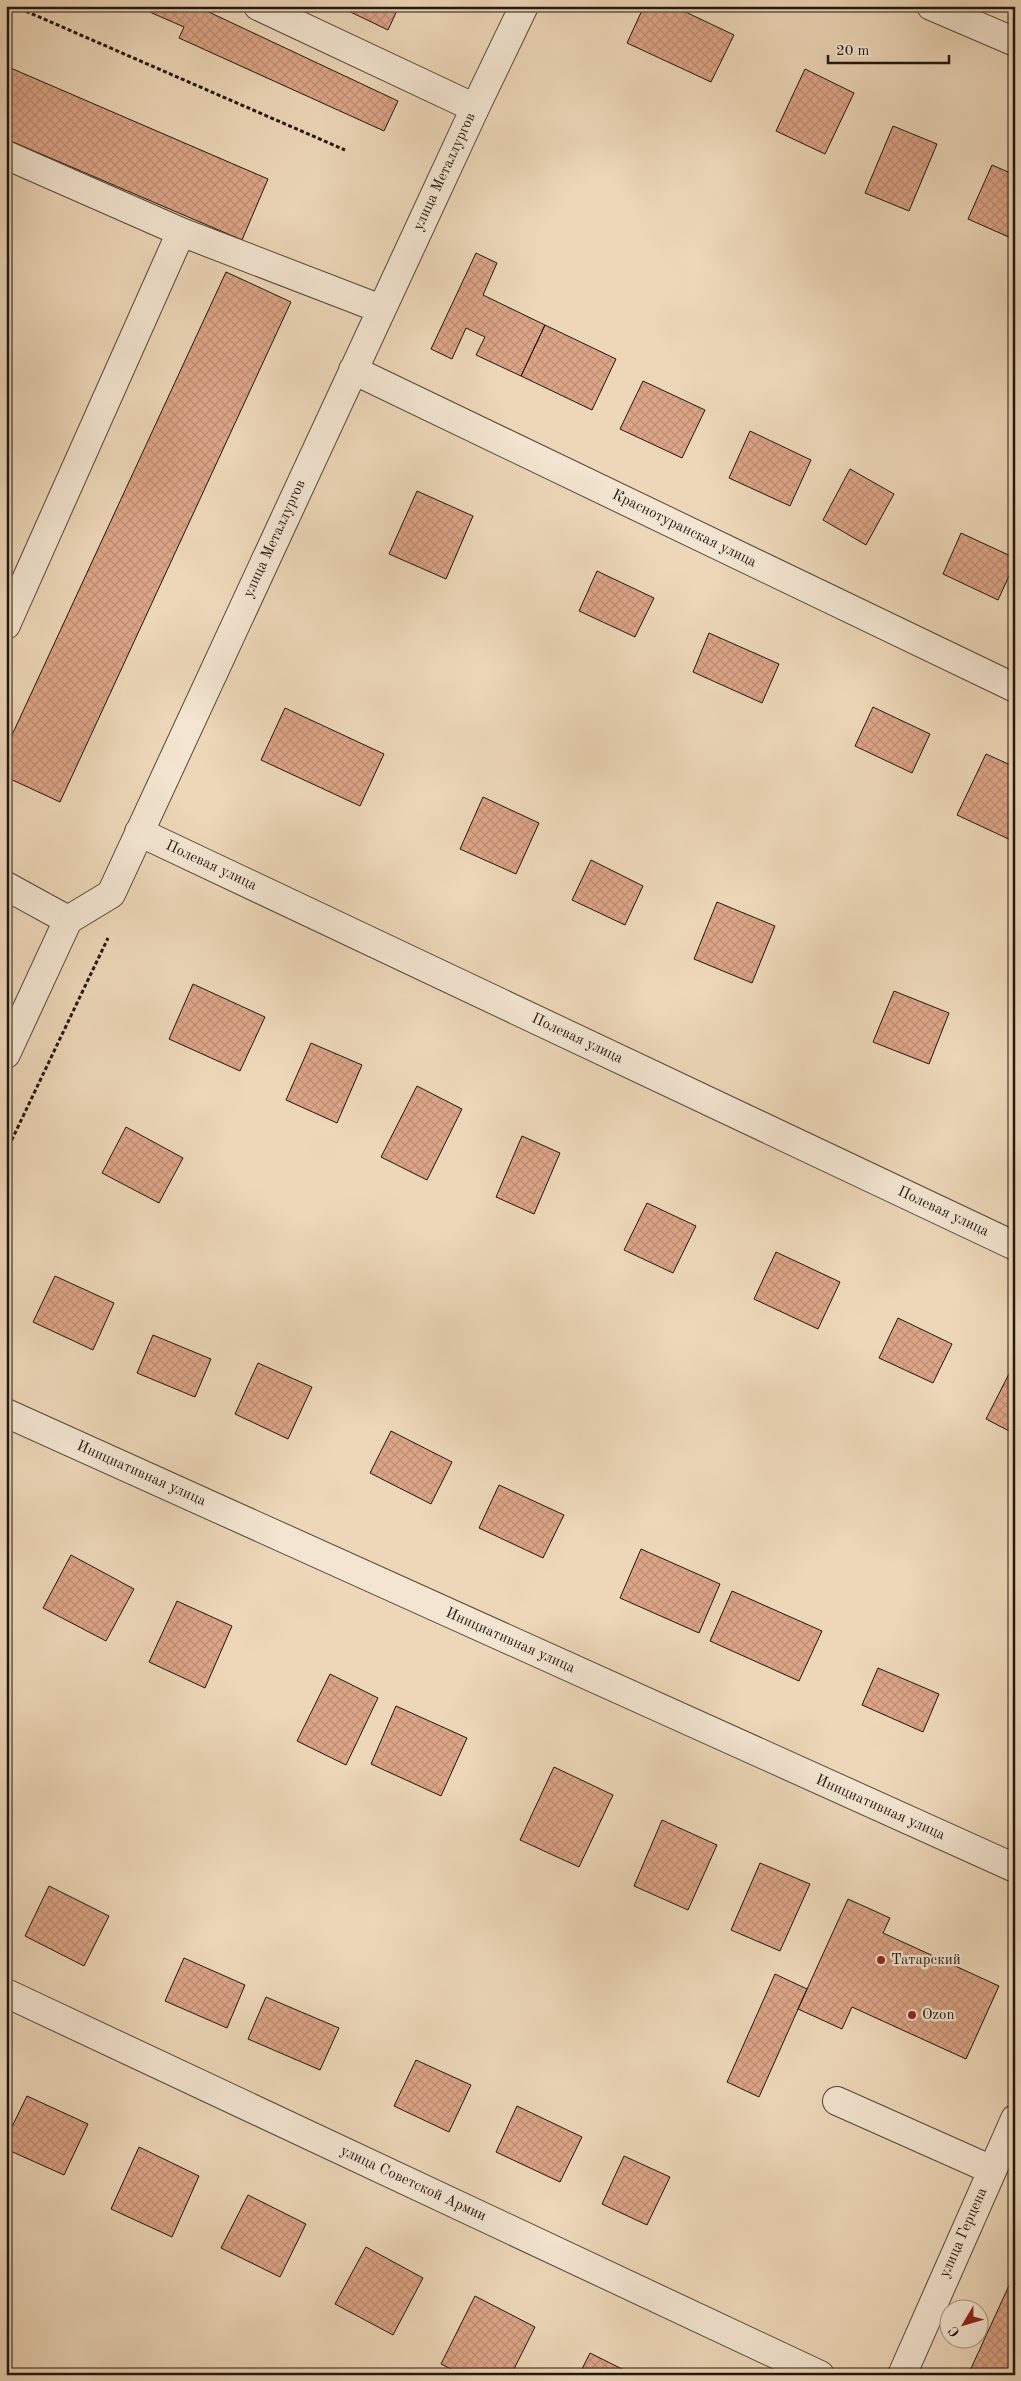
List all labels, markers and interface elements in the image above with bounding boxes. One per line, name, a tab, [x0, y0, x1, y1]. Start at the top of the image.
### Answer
scale bar	[828, 32, 950, 64]
text: 20 m	[836, 44, 870, 59]
street label: улица Металлургов	[411, 111, 479, 233]
street label: улица Металлургов	[241, 478, 309, 600]
street label: Краснотуранская улица	[609, 487, 759, 571]
street label: Полевая улица	[163, 838, 259, 894]
street label: Полевая улица	[529, 1011, 625, 1067]
street label: Полевая улица	[895, 1184, 991, 1240]
street label: Инициативная улица	[74, 1439, 208, 1510]
street label: Инициативная улица	[443, 1606, 577, 1677]
street label: Инициативная улица	[813, 1773, 947, 1844]
place label: Татарский	[891, 1953, 961, 1968]
marker: Татарский	[875, 1954, 887, 1966]
place label: Ozon	[922, 2008, 955, 2023]
marker: Ozon	[906, 2009, 918, 2021]
street label: улица Советской Армии	[338, 2144, 488, 2224]
street label: улица Герцена	[937, 2185, 991, 2280]
north arrow	[938, 2298, 988, 2348]
text: С	[946, 2323, 963, 2339]

